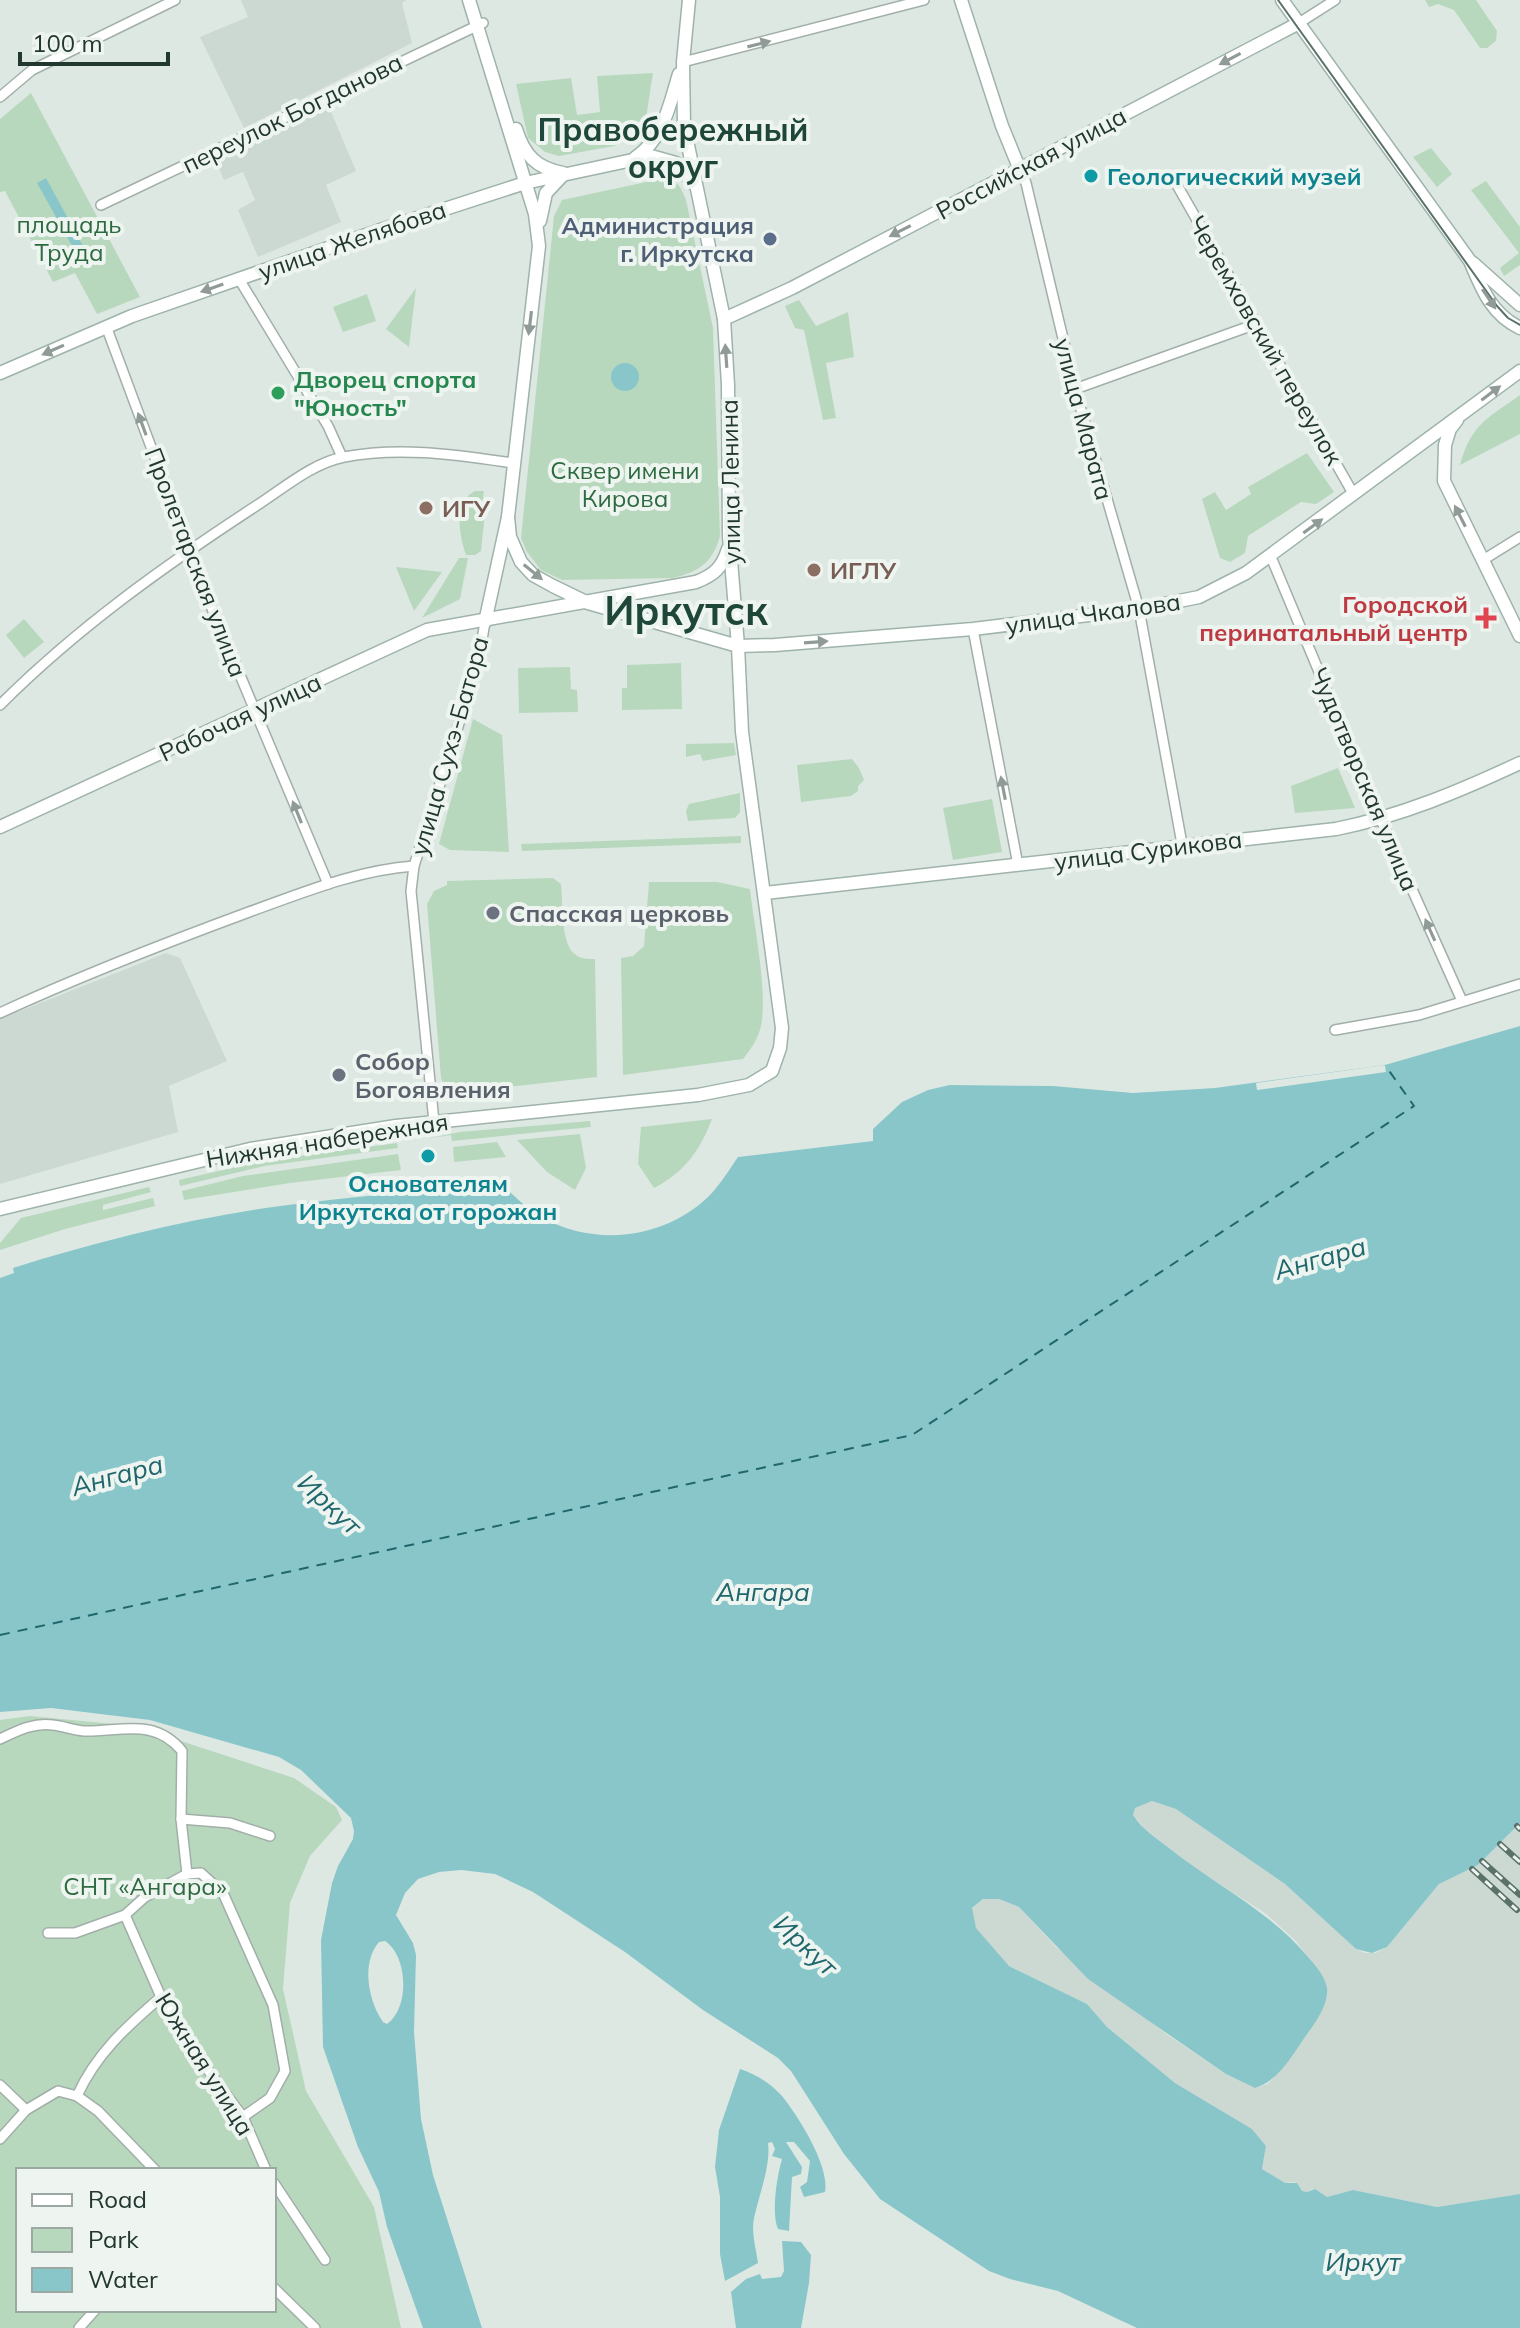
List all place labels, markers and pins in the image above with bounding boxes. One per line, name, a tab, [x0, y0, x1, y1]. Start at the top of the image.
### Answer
place label: Геологический музей	[1107, 161, 1361, 191]
marker: Геологический музей	[1082, 167, 1100, 185]
place label: Администрация г. Иркутска	[562, 210, 754, 268]
marker: Администрация г. Иркутска	[761, 230, 779, 248]
place label: Дворец спорта "Юность"	[294, 364, 476, 422]
marker: Дворец спорта "Юность"	[269, 384, 287, 402]
place label: ИГУ	[442, 493, 491, 523]
marker: ИГУ	[417, 499, 435, 517]
place label: ИГЛУ	[830, 555, 897, 585]
marker: ИГЛУ	[805, 561, 823, 579]
place label: Городской перинатальный центр	[1199, 589, 1468, 647]
marker: Городской перинатальный центр	[1475, 607, 1497, 629]
place label: Спасская церковь	[509, 898, 729, 928]
marker: Спасская церковь	[484, 904, 502, 922]
place label: Собор Богоявления	[355, 1046, 511, 1104]
marker: Собор Богоявления	[330, 1066, 348, 1084]
marker: Основателям Иркутска от горожан	[419, 1147, 437, 1165]
place label: Основателям Иркутска от горожан	[299, 1168, 557, 1226]

